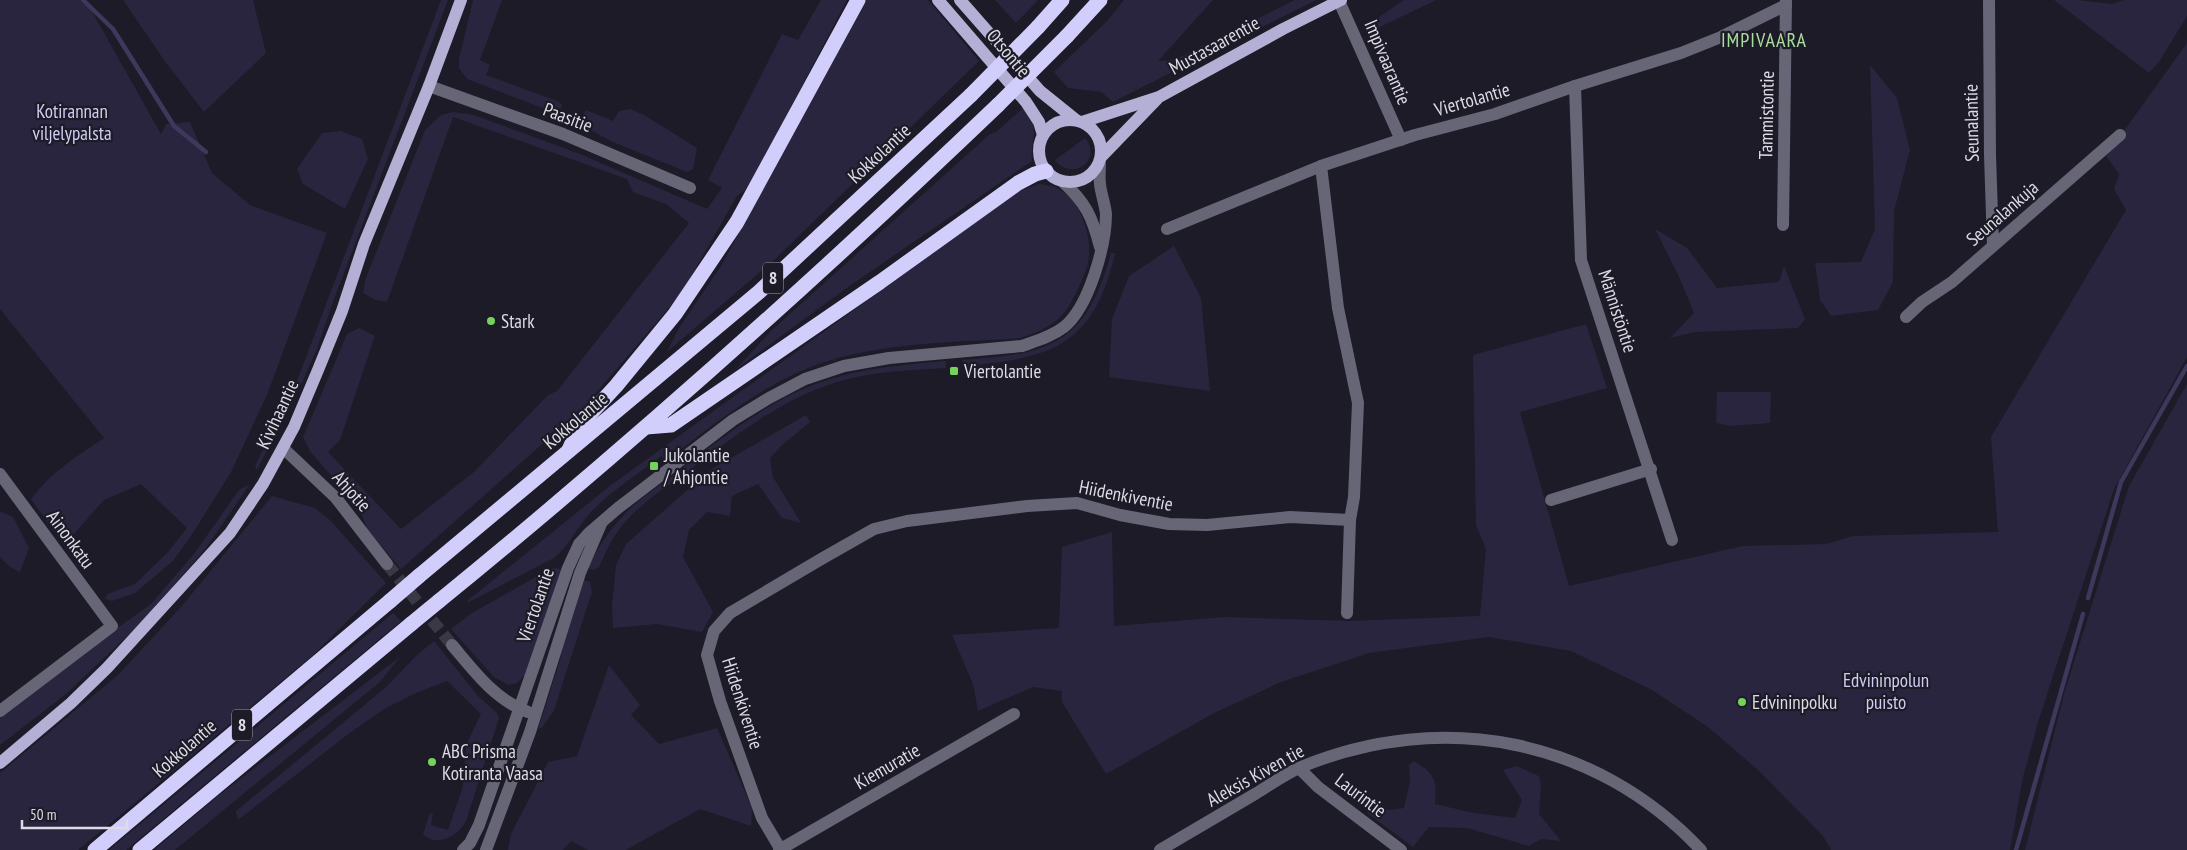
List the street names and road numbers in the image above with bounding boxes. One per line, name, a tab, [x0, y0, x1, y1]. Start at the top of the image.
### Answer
street label: Mustasaarentie	[1165, 10, 1264, 80]
street label: Impivaarantie	[1359, 16, 1417, 108]
street label: Otsontie	[982, 24, 1036, 82]
street label: Tammistontie	[1753, 70, 1779, 159]
street label: Viertolantie	[1431, 77, 1513, 121]
street label: Seunalantie	[1958, 84, 1984, 162]
street label: Paasitie	[540, 97, 596, 137]
street label: Kokkolantie	[843, 118, 916, 188]
street label: Seunalankuja	[1961, 175, 2043, 251]
road number: 8	[763, 262, 783, 294]
street label: Männistöntie	[1593, 267, 1643, 356]
street label: Kivihaantie	[250, 375, 304, 453]
street label: Kokkolantie	[538, 386, 612, 454]
street label: Ahjotie	[327, 466, 377, 517]
street label: Hiidenkiventie	[1077, 474, 1175, 516]
street label: Ainonkatu	[42, 505, 100, 573]
street label: Viertolantie	[511, 564, 559, 646]
street label: Hiidenkiventie	[717, 654, 769, 752]
road number: 8	[232, 710, 252, 740]
street label: Kokkolantie	[147, 714, 221, 782]
street label: Kiemuratie	[850, 738, 924, 794]
street label: Aleksis Kiven tie	[1202, 738, 1308, 812]
street label: Laurintie	[1330, 768, 1392, 822]

